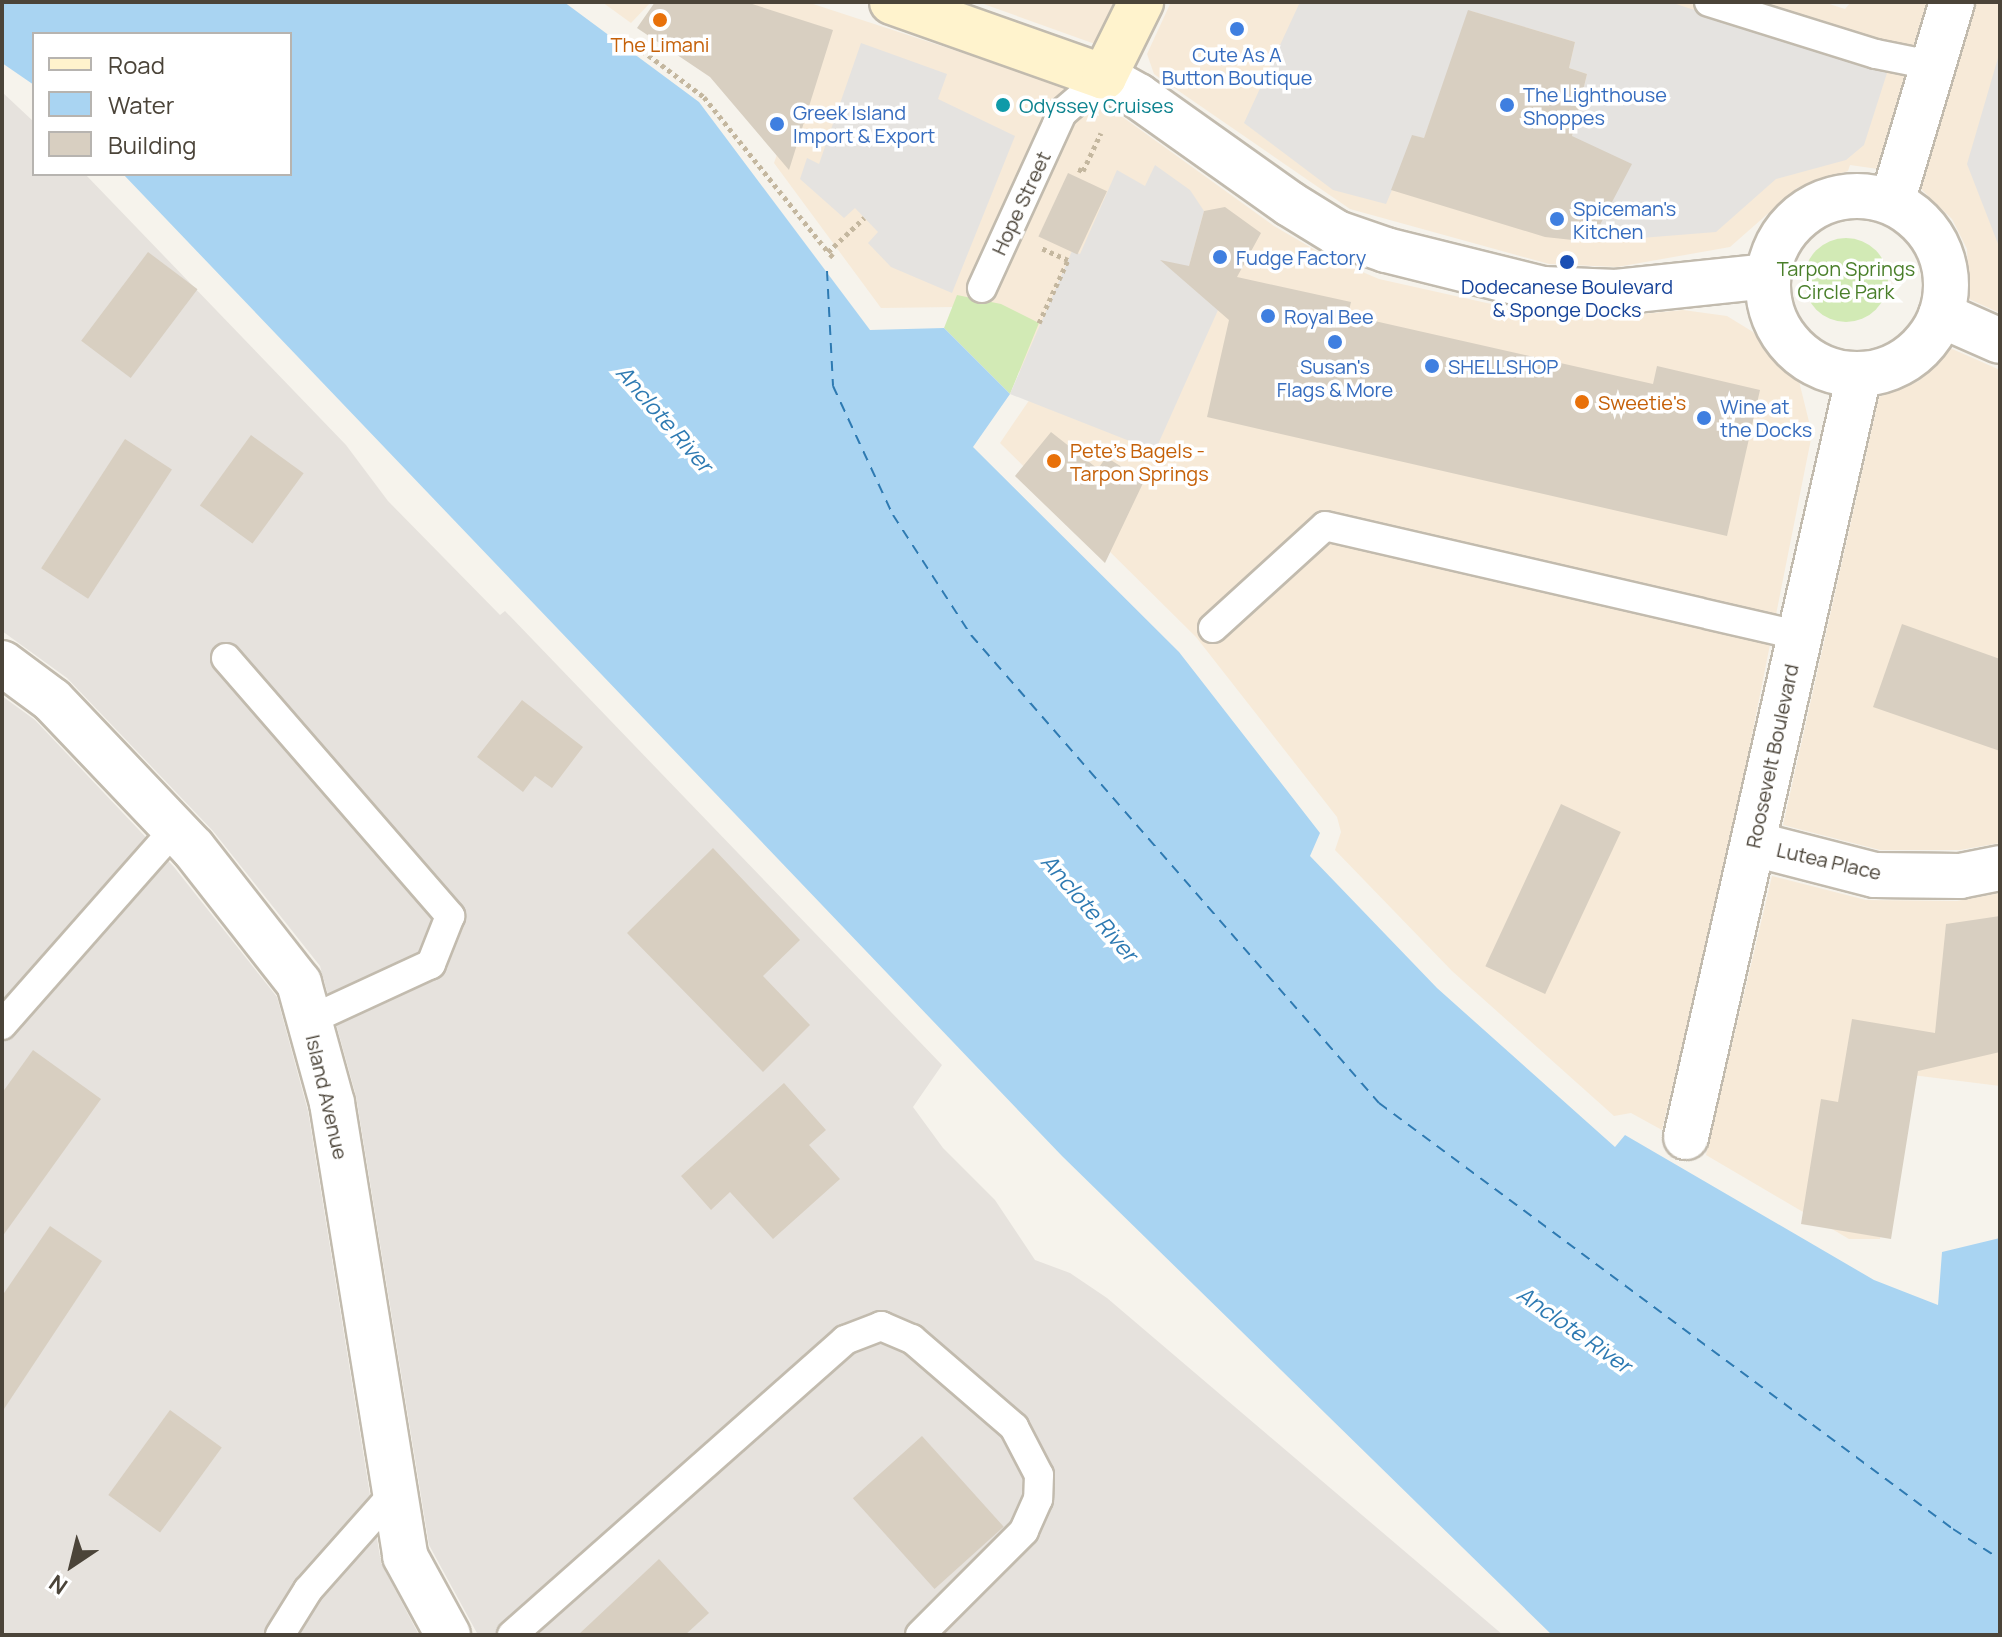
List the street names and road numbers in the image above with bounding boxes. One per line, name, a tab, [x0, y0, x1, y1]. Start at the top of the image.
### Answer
street label: Hope Street	[987, 147, 1055, 259]
street label: Roosevelt Boulevard	[1741, 662, 1803, 850]
street label: Lutea Place	[1774, 837, 1884, 885]
street label: Island Avenue	[301, 1032, 353, 1162]

